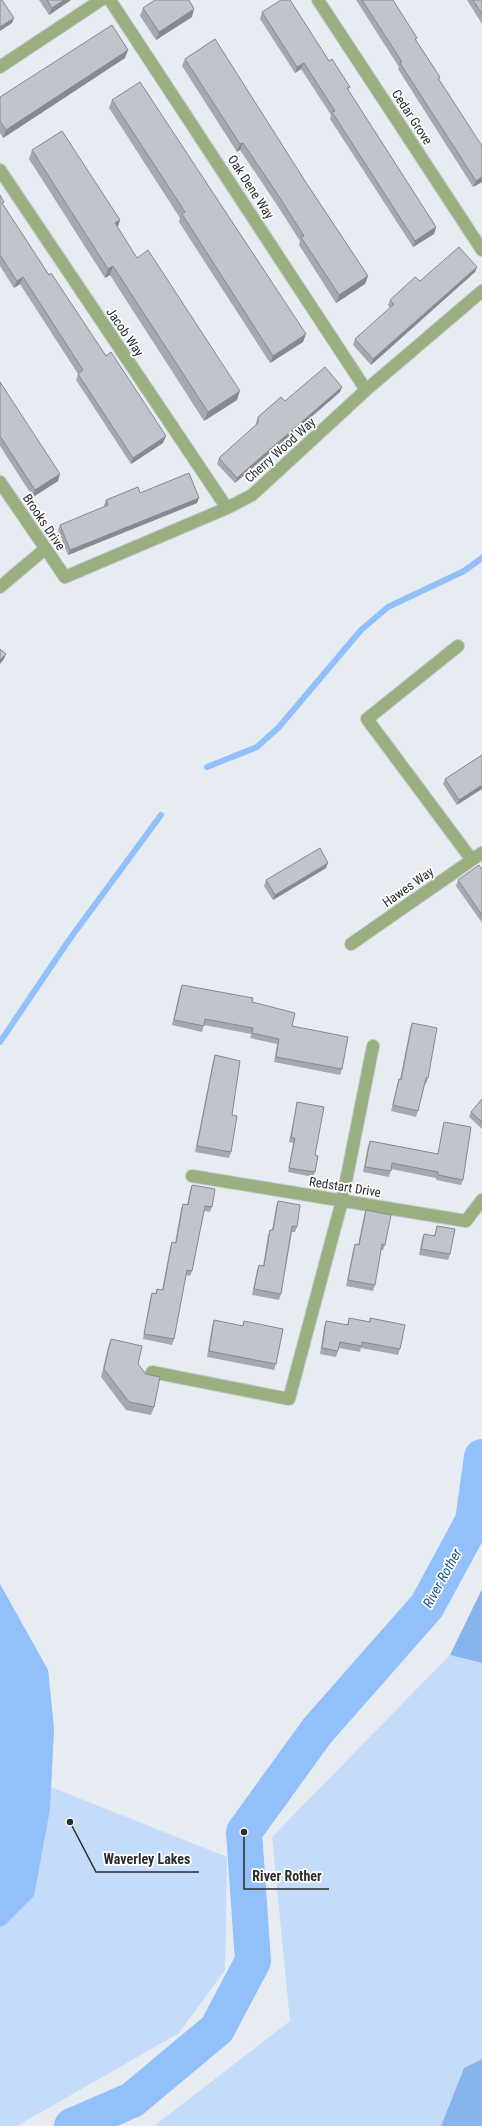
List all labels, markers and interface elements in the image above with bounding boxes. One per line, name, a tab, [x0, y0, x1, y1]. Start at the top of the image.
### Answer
street label: Cedar Grove	[389, 87, 435, 147]
street label: Oak Dene Way	[225, 152, 277, 222]
street label: Jacob Way	[103, 305, 147, 360]
street label: Cherry Wood Way	[242, 414, 319, 486]
street label: Brooks Drive	[20, 491, 68, 553]
street label: Hawes Way	[380, 864, 437, 910]
street label: Redstart Drive	[308, 1174, 382, 1200]
water label: River Rother	[419, 1545, 465, 1610]
callout: Waverley Lakes	[96, 1846, 199, 1872]
text: Waverley Lakes	[104, 1851, 190, 1867]
callout: River Rother	[244, 1863, 329, 1889]
text: River Rother	[252, 1868, 322, 1884]

